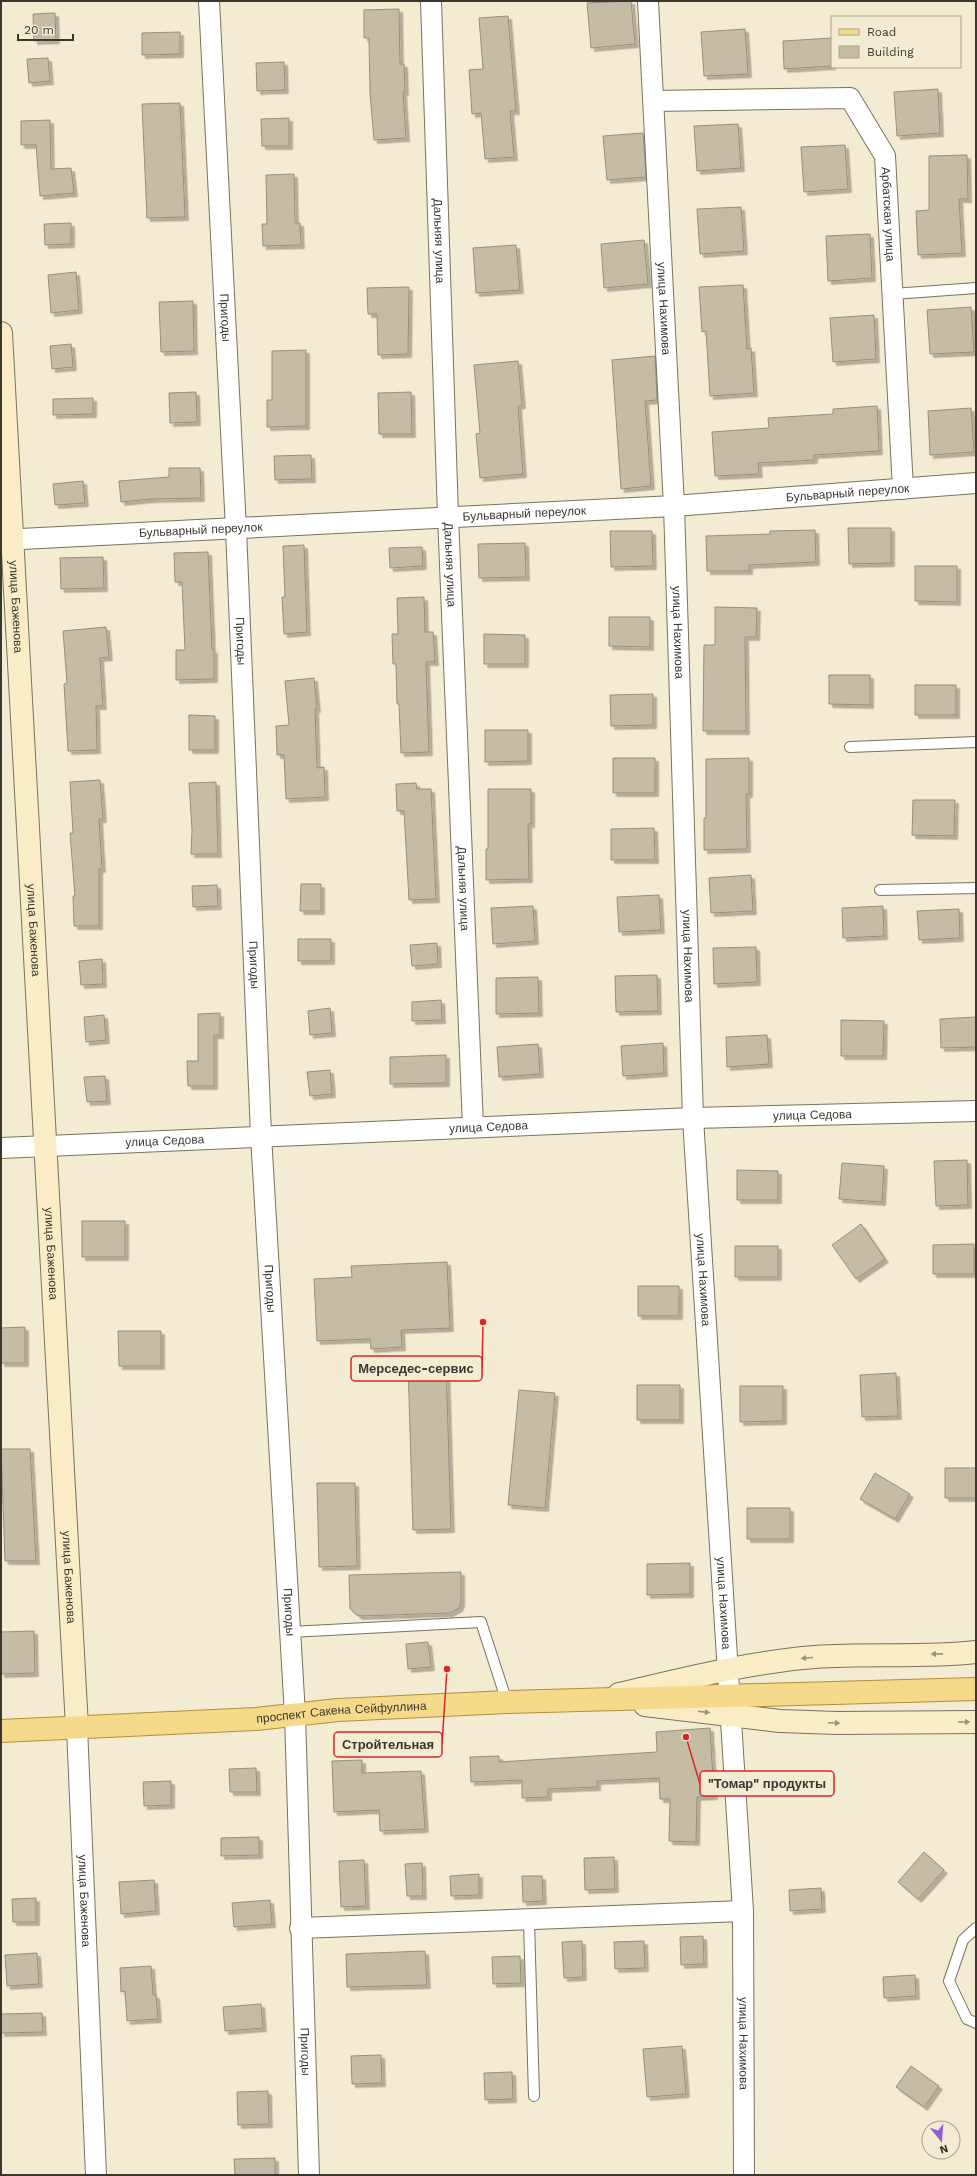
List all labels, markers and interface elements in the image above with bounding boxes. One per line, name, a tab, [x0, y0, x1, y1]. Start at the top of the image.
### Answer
scale bar	[18, 16, 73, 42]
legend	[831, 16, 961, 68]
text: 20 m	[24, 23, 54, 37]
text: Road	[867, 25, 896, 39]
text: Building	[867, 45, 914, 59]
street label: Арбатская улица	[879, 166, 898, 262]
street label: Дальняя улица	[431, 198, 447, 284]
street label: улица Нахимова	[654, 262, 673, 356]
street label: Пригоды	[217, 293, 233, 342]
street label: Бульварный переулок	[785, 481, 911, 504]
street label: Бульварный переулок	[462, 503, 587, 524]
street label: Бульварный переулок	[139, 520, 264, 540]
street label: Дальняя улица	[441, 522, 459, 608]
street label: улица Баженова	[6, 560, 25, 654]
street label: улица Нахимова	[669, 586, 686, 679]
street label: Пригоды	[233, 617, 249, 666]
street label: Дальняя улица	[455, 846, 472, 931]
street label: улица Баженова	[24, 883, 43, 977]
street label: улица Нахимова	[680, 909, 696, 1003]
street label: Пригоды	[246, 941, 262, 989]
street label: улица Седова	[773, 1107, 852, 1123]
street label: улица Седова	[449, 1118, 529, 1136]
street label: улица Седова	[125, 1132, 205, 1150]
street label: улица Баженова	[42, 1207, 61, 1301]
street label: улица Нахимова	[693, 1233, 713, 1327]
street label: Пригоды	[262, 1264, 278, 1313]
callout: Мерседес-сервис	[351, 1356, 482, 1381]
text: Мерседес-сервис	[358, 1361, 474, 1376]
street label: улица Баженова	[59, 1531, 78, 1624]
street label: улица Нахимова	[714, 1556, 734, 1650]
street label: Пригоды	[281, 1588, 297, 1636]
one-way arrow	[930, 1651, 943, 1657]
one-way arrow	[801, 1654, 813, 1661]
street label: проспект Сакена Сейфуллина	[256, 1699, 427, 1726]
one-way arrow	[698, 1709, 710, 1715]
one-way arrow	[958, 1719, 971, 1725]
one-way arrow	[828, 1720, 841, 1726]
callout: Стройтельная	[334, 1732, 442, 1757]
text: Стройтельная	[342, 1737, 434, 1752]
callout: "Томар" продукты	[700, 1771, 834, 1796]
text: "Томар" продукты	[708, 1776, 826, 1791]
street label: улица Баженова	[75, 1854, 93, 1948]
street label: улица Нахимова	[736, 1997, 751, 2090]
street label: Пригоды	[298, 2027, 313, 2076]
north arrow	[921, 2120, 961, 2160]
text: N	[938, 2142, 950, 2156]

